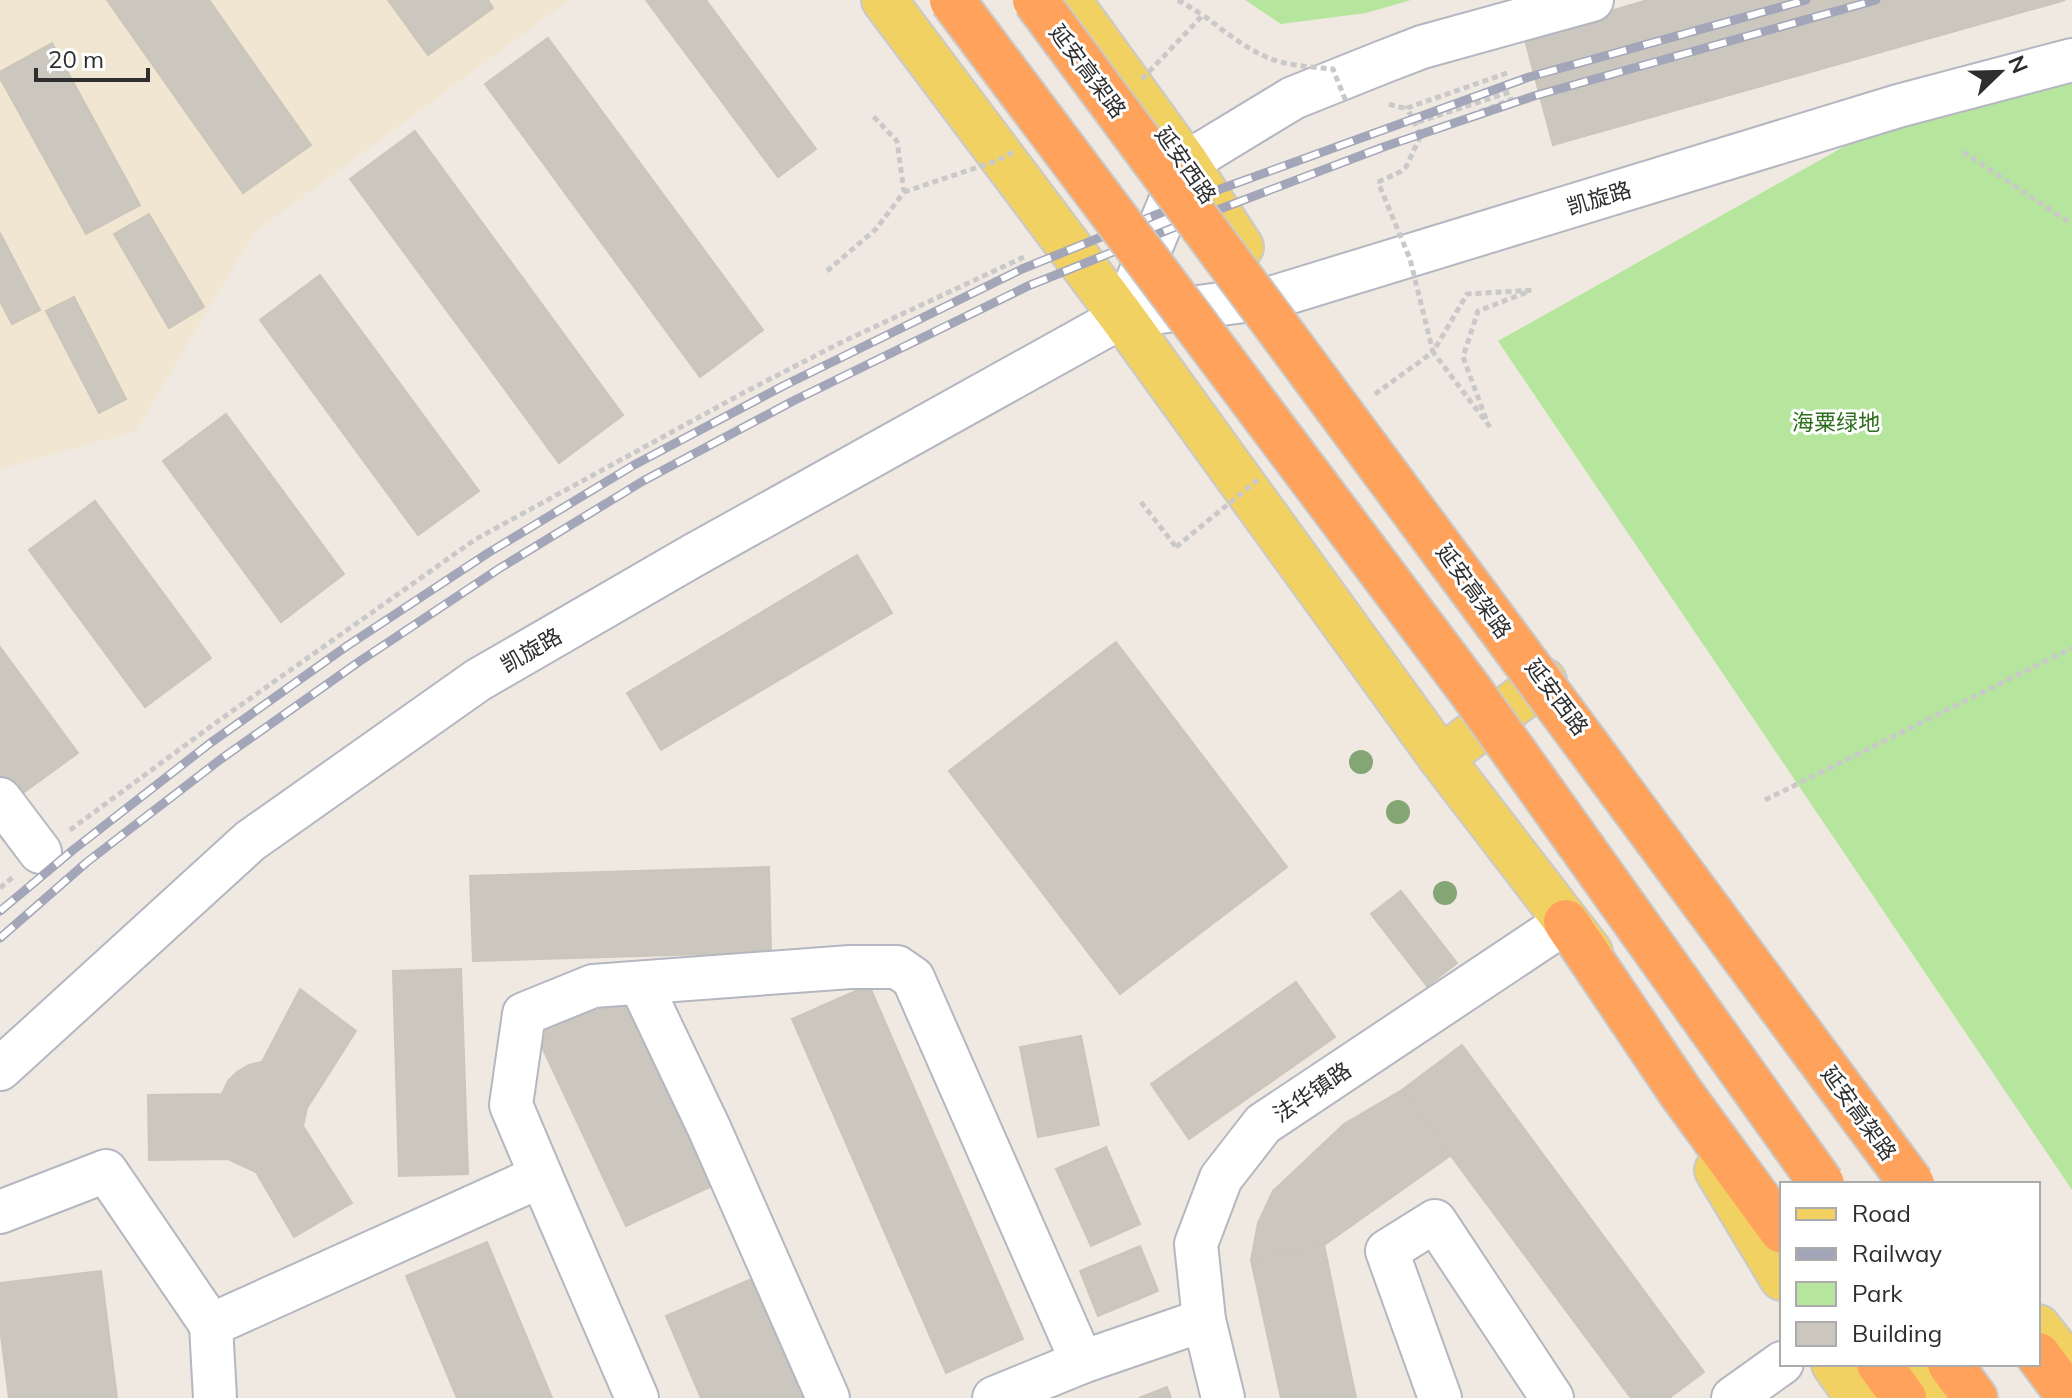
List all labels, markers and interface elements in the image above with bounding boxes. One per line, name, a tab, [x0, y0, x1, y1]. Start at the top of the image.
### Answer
street label: 延安高架路	[1044, 19, 1132, 123]
scale bar	[36, 32, 148, 82]
north arrow	[1960, 32, 2040, 112]
text: 20 m	[48, 44, 104, 74]
text: N	[2002, 51, 2035, 77]
street label: 延安西路	[1149, 121, 1223, 209]
street label: 凯旋路	[1563, 175, 1635, 221]
park label: 海粟绿地	[1792, 408, 1880, 436]
street label: 延安高架路	[1430, 538, 1518, 644]
street label: 凯旋路	[495, 621, 567, 679]
street label: 延安西路	[1519, 653, 1595, 741]
street label: 法华镇路	[1268, 1056, 1356, 1128]
street label: 延安高架路	[1815, 1060, 1903, 1166]
legend	[1780, 1182, 2040, 1366]
text: Road	[1852, 1198, 1911, 1228]
text: Railway	[1852, 1238, 1942, 1268]
text: Park	[1852, 1278, 1903, 1308]
text: Building	[1852, 1318, 1942, 1348]

